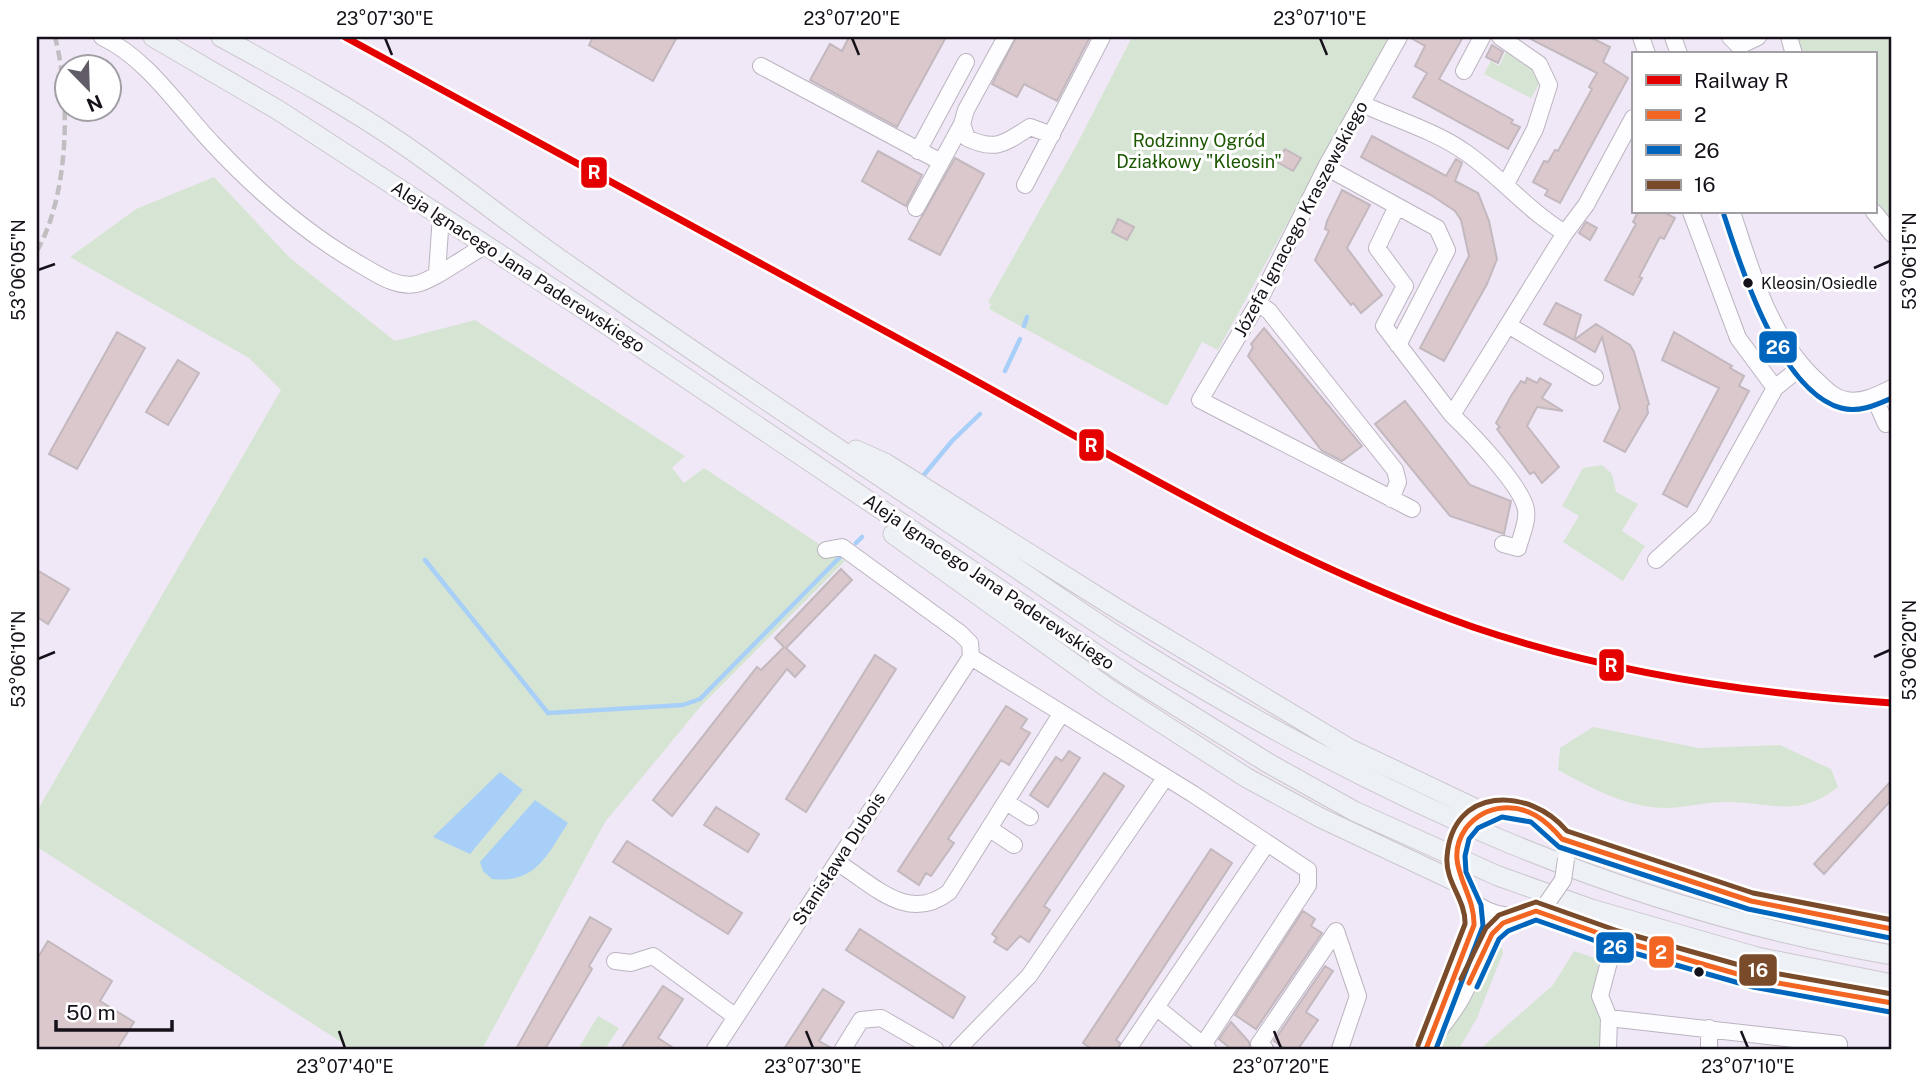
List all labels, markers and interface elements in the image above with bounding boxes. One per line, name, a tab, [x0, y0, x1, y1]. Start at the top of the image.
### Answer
text: 23°07'30"E	[336, 8, 434, 29]
text: 23°07'20"E	[804, 8, 900, 29]
text: 23°07'10"E	[1273, 8, 1367, 29]
north arrow	[52, 52, 122, 122]
legend	[1632, 52, 1876, 214]
text: Railway R	[1694, 68, 1789, 93]
text: N	[84, 91, 106, 117]
street label: Józefa Ignacego Kraszewskiego	[1229, 97, 1372, 340]
text: 2	[1694, 102, 1707, 127]
park label: Rodzinny Ogród Działkowy "Kleosin"	[1116, 130, 1282, 172]
text: 26	[1694, 138, 1720, 163]
line badge: R	[580, 156, 608, 189]
text: R	[587, 161, 601, 183]
text: 16	[1694, 172, 1716, 197]
street label: Aleja Ignacego Jana Paderewskiego	[387, 177, 649, 357]
text: 53°06'15"N	[1899, 212, 1920, 310]
text: 53°06'05"N	[8, 219, 29, 321]
place label: Kleosin/Osiedle	[1761, 274, 1877, 293]
marker: Kleosin/Osiedle	[1741, 276, 1755, 290]
line badge: 26	[1758, 330, 1798, 364]
text: 26	[1766, 336, 1790, 358]
line badge: R	[1078, 428, 1105, 462]
text: R	[1084, 434, 1098, 456]
street label: Aleja Ignacego Jana Paderewskiego	[860, 489, 1119, 674]
text: 53°06'20"N	[1899, 600, 1920, 700]
text: 53°06'10"N	[8, 610, 29, 708]
line badge: R	[1598, 648, 1625, 682]
text: R	[1604, 654, 1618, 676]
street label: Stanisława Dubois	[788, 788, 889, 929]
line badge: 26	[1595, 931, 1635, 964]
line badge: 2	[1648, 935, 1675, 969]
text: 26	[1603, 936, 1627, 958]
text: 2	[1655, 941, 1667, 963]
line badge: 16	[1738, 953, 1778, 987]
text: 16	[1748, 959, 1768, 981]
unlabelled marker	[1692, 965, 1706, 979]
scale bar	[56, 988, 172, 1032]
text: 50 m	[66, 1000, 116, 1025]
text: 23°07'40"E	[296, 1056, 394, 1077]
text: 23°07'30"E	[764, 1056, 862, 1077]
text: 23°07'20"E	[1233, 1056, 1329, 1077]
text: 23°07'10"E	[1701, 1056, 1795, 1077]

